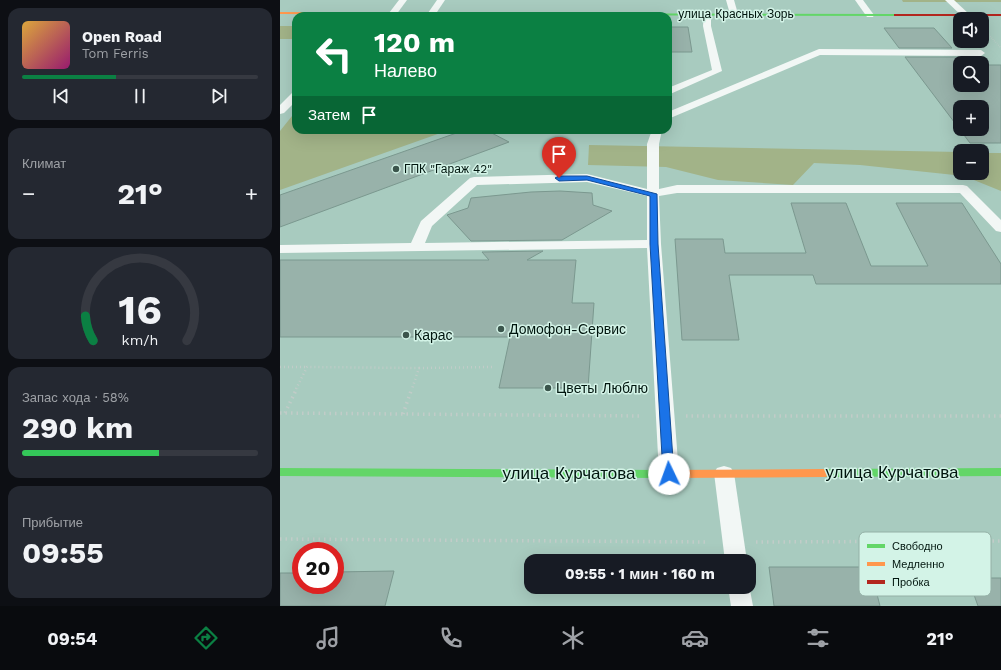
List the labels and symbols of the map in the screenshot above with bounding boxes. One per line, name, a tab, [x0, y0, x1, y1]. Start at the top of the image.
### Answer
street label: улица Красных Зорь	[678, 7, 794, 21]
pin	[542, 137, 576, 178]
place label: ГПК "Гараж 42"	[404, 162, 492, 176]
marker: ГПК "Гараж 42"	[391, 164, 401, 174]
place label: Домофон-Сервис	[509, 321, 626, 337]
marker: Домофон-Сервис	[496, 324, 506, 334]
place label: Карас	[414, 327, 453, 343]
marker: Карас	[401, 330, 411, 340]
place label: Цветы Люблю	[556, 380, 648, 396]
marker: Цветы Люблю	[543, 383, 553, 393]
position arrow	[648, 453, 690, 495]
street label: улица Курчатова	[825, 462, 959, 482]
street label: улица Курчатова	[502, 463, 636, 483]
legend	[859, 532, 991, 596]
text: Свободно	[892, 540, 943, 553]
speed limit sign: 20	[292, 542, 344, 594]
text: Медленно	[892, 558, 944, 571]
text: Пробка	[892, 576, 930, 589]

